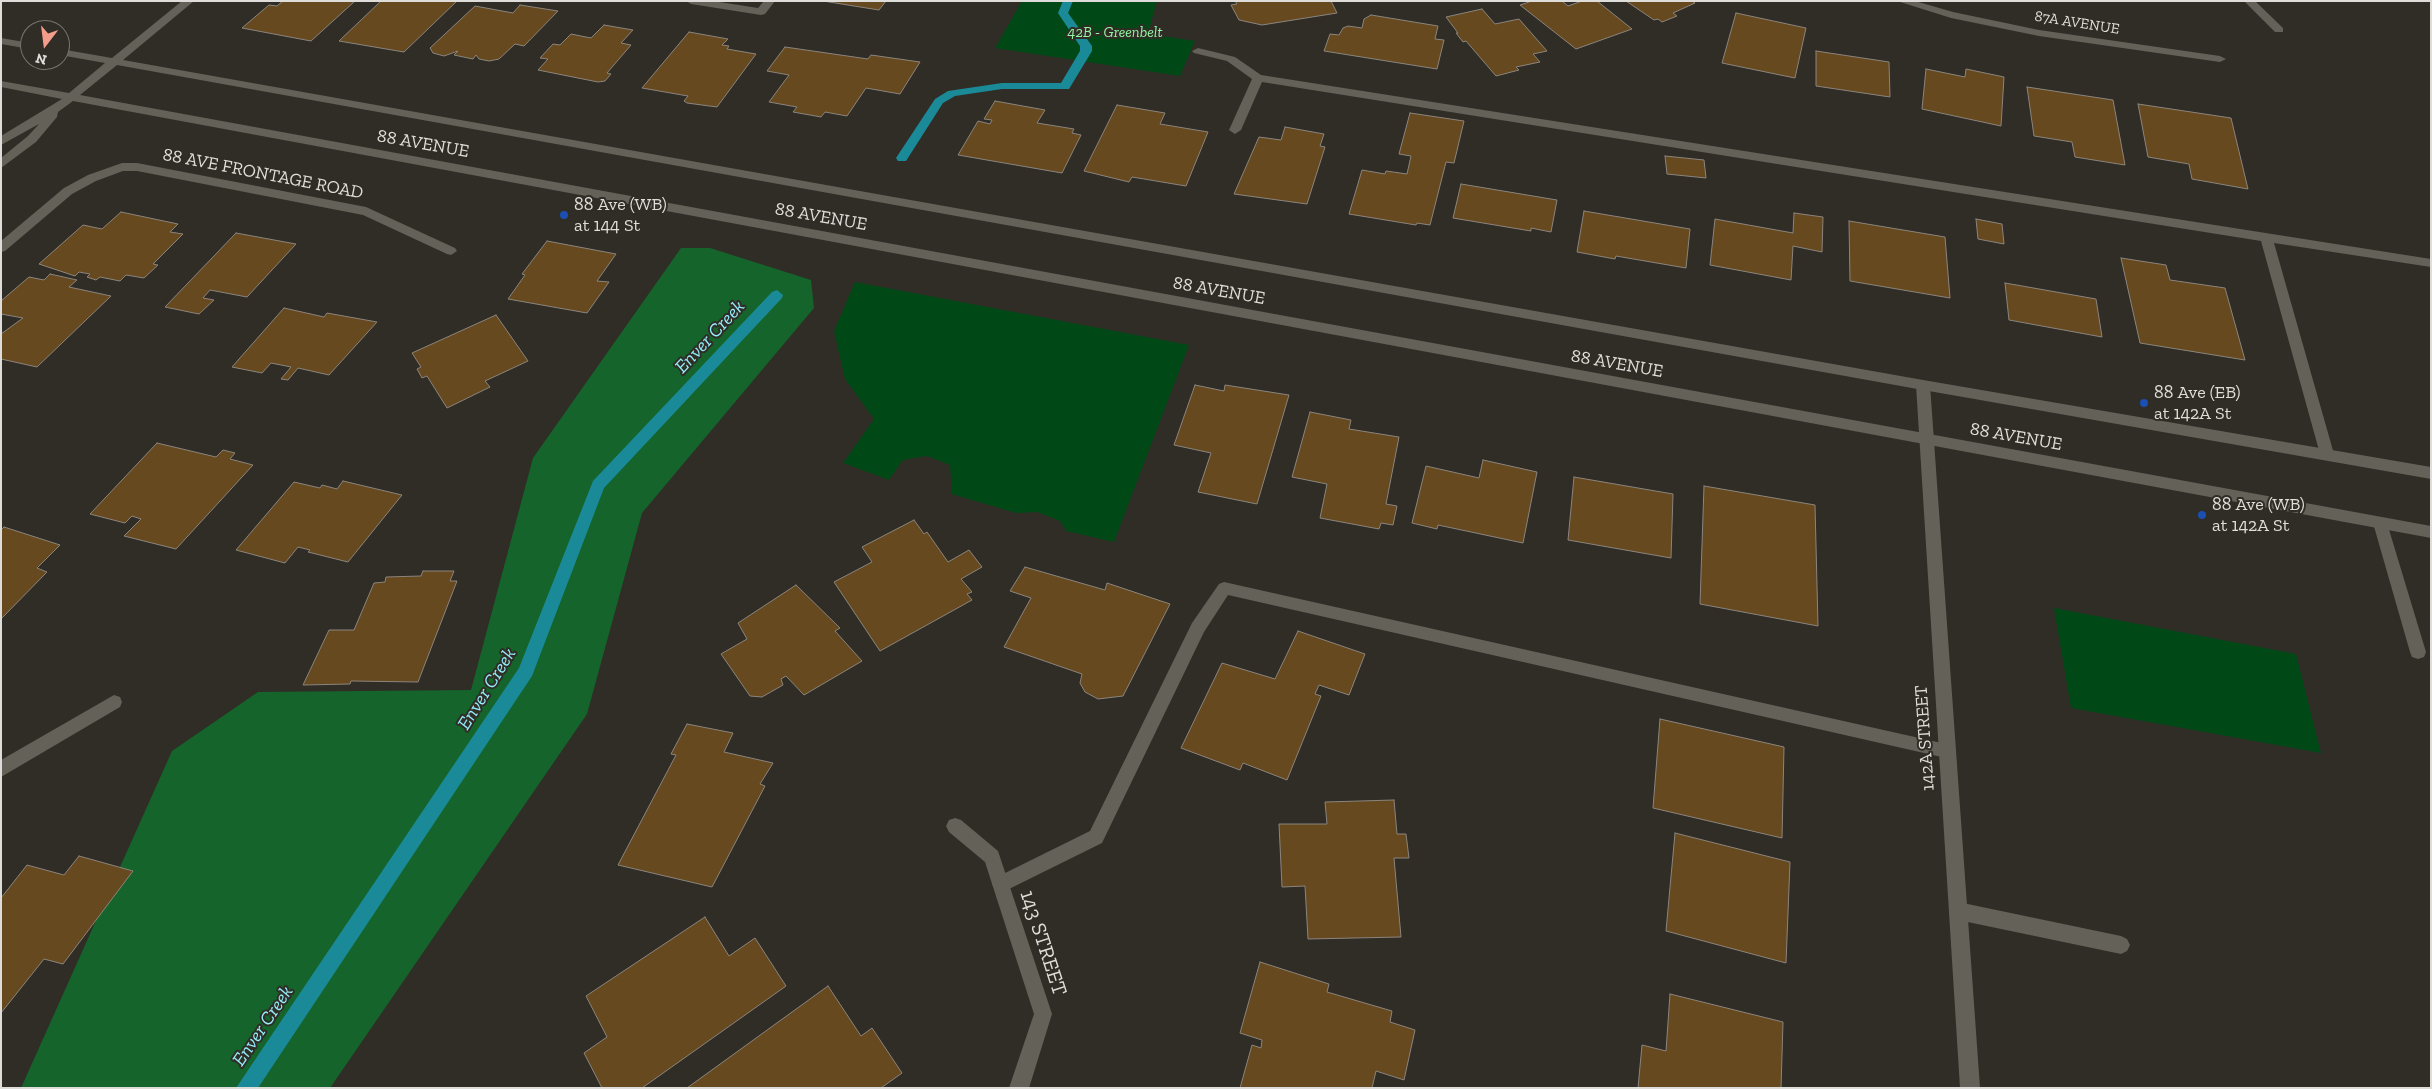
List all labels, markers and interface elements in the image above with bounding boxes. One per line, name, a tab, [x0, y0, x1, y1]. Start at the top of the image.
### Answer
street label: 87A AVENUE	[2033, 7, 2121, 39]
north arrow	[20, 20, 70, 70]
park label: 42B - Greenbelt	[1067, 24, 1163, 42]
text: N	[34, 49, 49, 69]
street label: 88 AVENUE	[375, 125, 471, 163]
street label: 88 AVE FRONTAGE ROAD	[161, 144, 365, 204]
place label: 88 Ave (WB) at 144 St	[574, 194, 667, 236]
street label: 88 AVENUE	[773, 198, 869, 236]
marker: 88 Ave (WB) at 144 St	[558, 209, 570, 221]
street label: 88 AVENUE	[1171, 272, 1267, 310]
water label: Enver Creek	[670, 296, 750, 378]
street label: 88 AVENUE	[1569, 345, 1665, 383]
place label: 88 Ave (EB) at 142A St	[2154, 382, 2241, 424]
marker: 88 Ave (EB) at 142A St	[2138, 397, 2150, 409]
street label: 88 AVENUE	[1968, 418, 2064, 456]
place label: 88 Ave (WB) at 142A St	[2212, 494, 2305, 536]
marker: 88 Ave (WB) at 142A St	[2196, 509, 2208, 521]
water label: Enver Creek	[453, 644, 521, 734]
street label: 142A STREET	[1911, 684, 1939, 792]
street label: 143 STREET	[1014, 887, 1072, 999]
water label: Enver Creek	[228, 982, 298, 1070]

